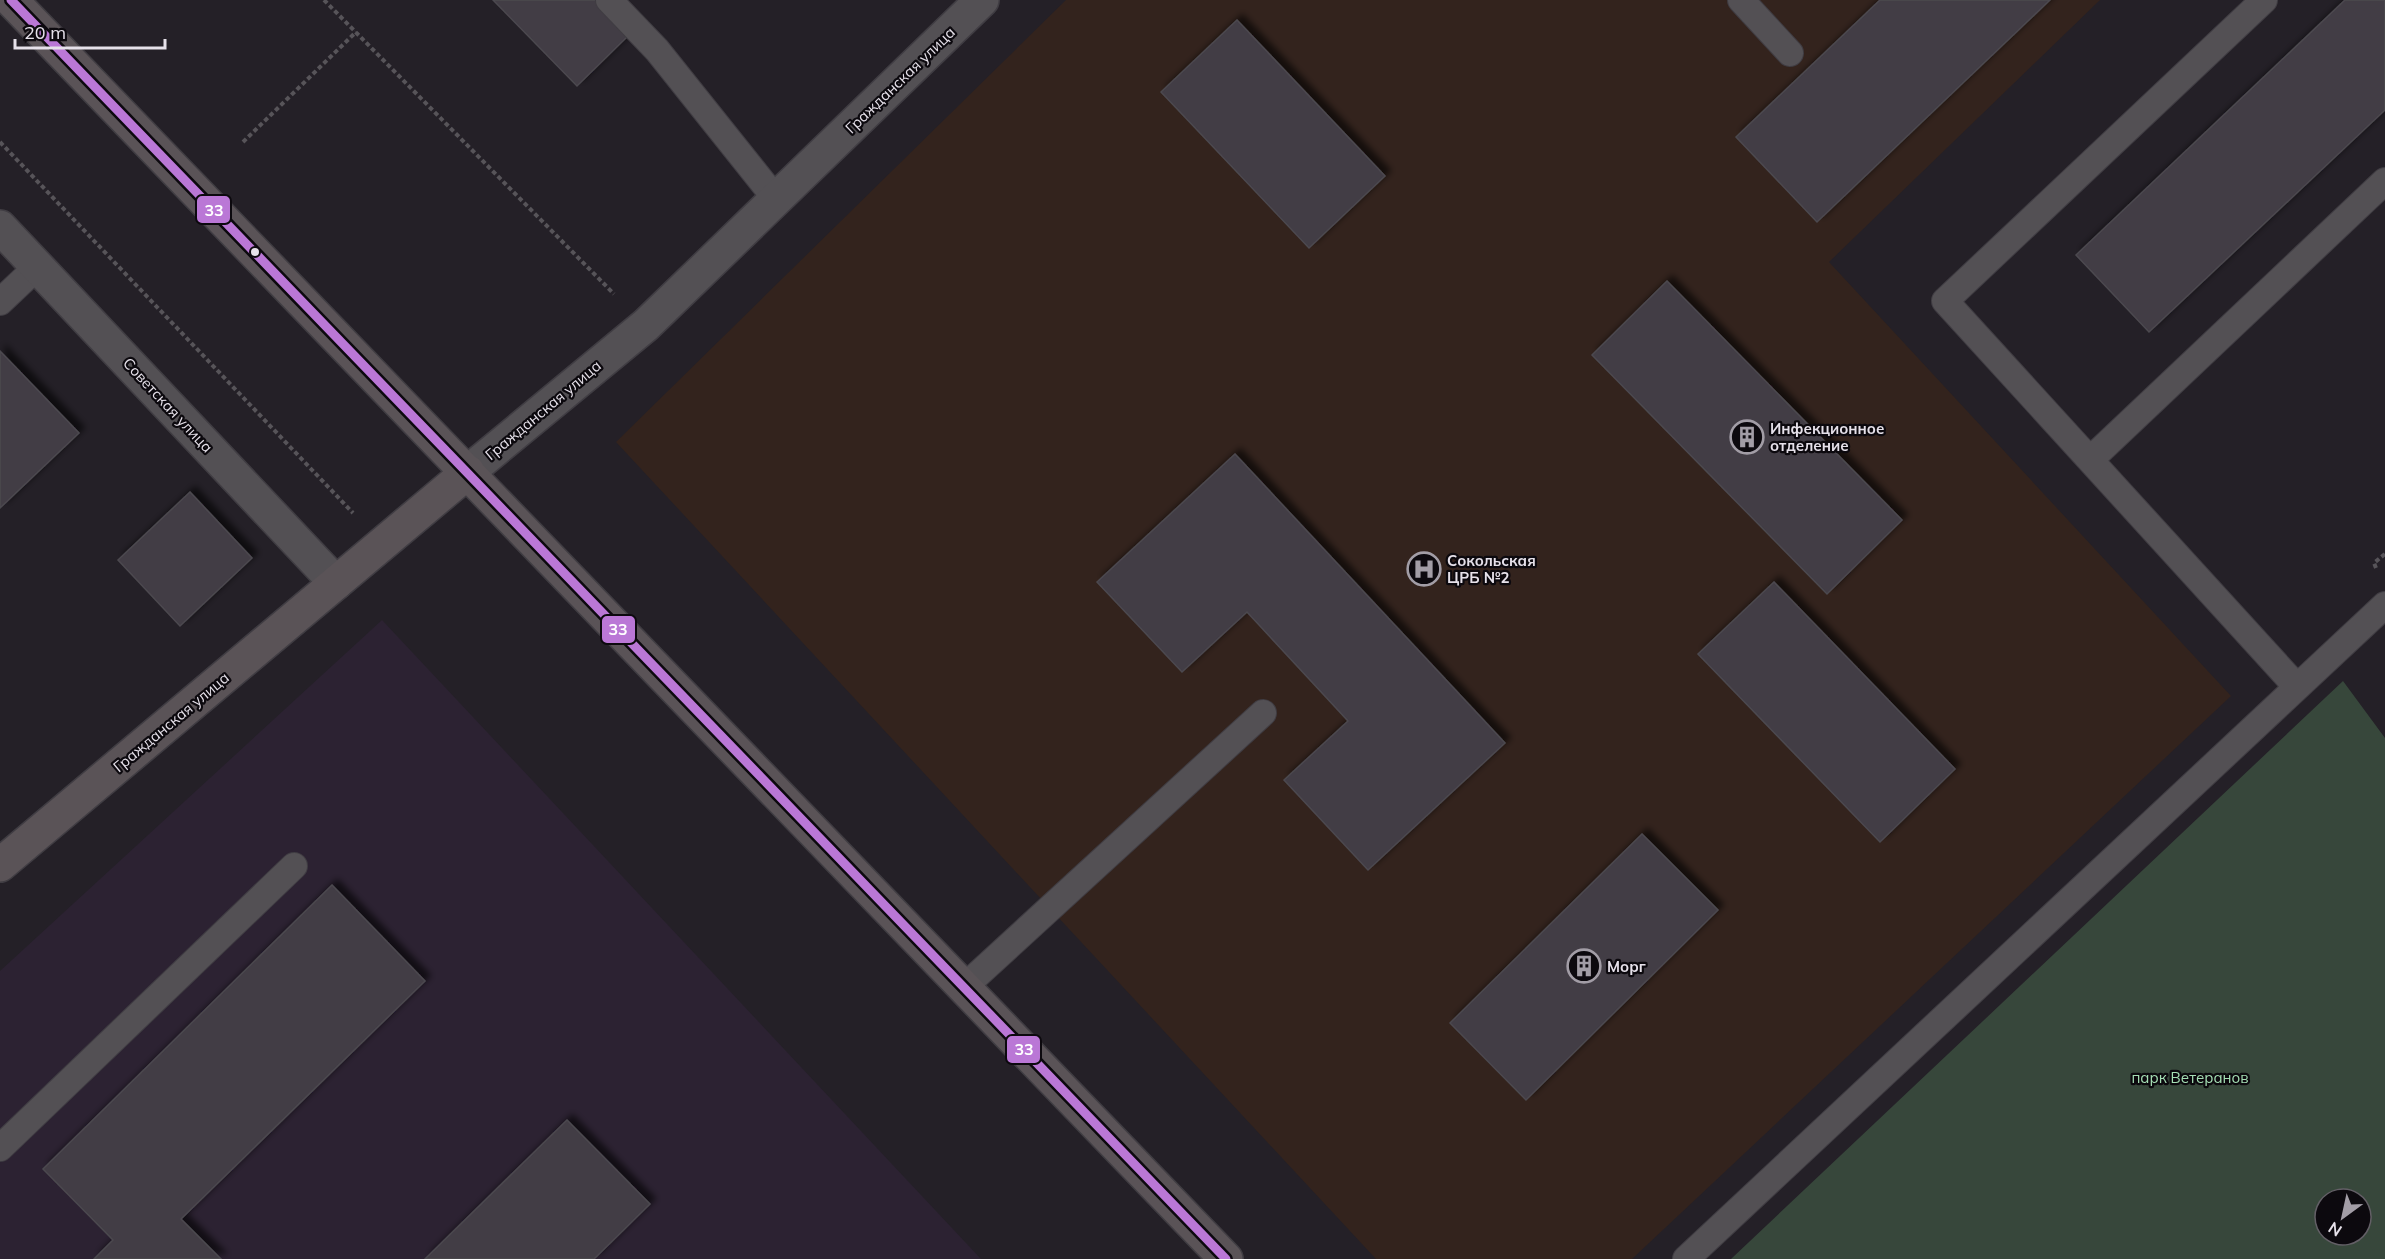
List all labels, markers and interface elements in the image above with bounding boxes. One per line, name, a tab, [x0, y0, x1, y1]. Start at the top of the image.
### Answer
scale bar	[15, 12, 165, 50]
text: 20 m	[24, 21, 66, 44]
street label: Гражданская улица	[841, 23, 959, 137]
line badge: 33	[196, 195, 231, 224]
text: 33	[204, 200, 224, 220]
unlabelled marker	[249, 246, 261, 258]
street label: Советская улица	[119, 354, 217, 456]
street label: Гражданская улица	[481, 356, 605, 464]
building icon: Инфекционное отделение	[1729, 419, 1765, 455]
place label: Инфекционное отделение	[1770, 419, 1884, 455]
hospital icon: Сокольская ЦРБ №2	[1406, 551, 1442, 587]
place label: Сокольская ЦРБ №2	[1447, 551, 1536, 587]
line badge: 33	[601, 615, 636, 644]
text: 33	[608, 619, 628, 639]
street label: Гражданская улица	[109, 668, 233, 776]
building icon: Морг	[1566, 948, 1602, 984]
place label: Морг	[1607, 957, 1646, 976]
line badge: 33	[1006, 1035, 1041, 1064]
text: 33	[1014, 1039, 1034, 1059]
park label: парк Ветеранов	[2131, 1068, 2249, 1087]
north arrow	[2313, 1187, 2373, 1247]
text: N	[2324, 1218, 2345, 1241]

